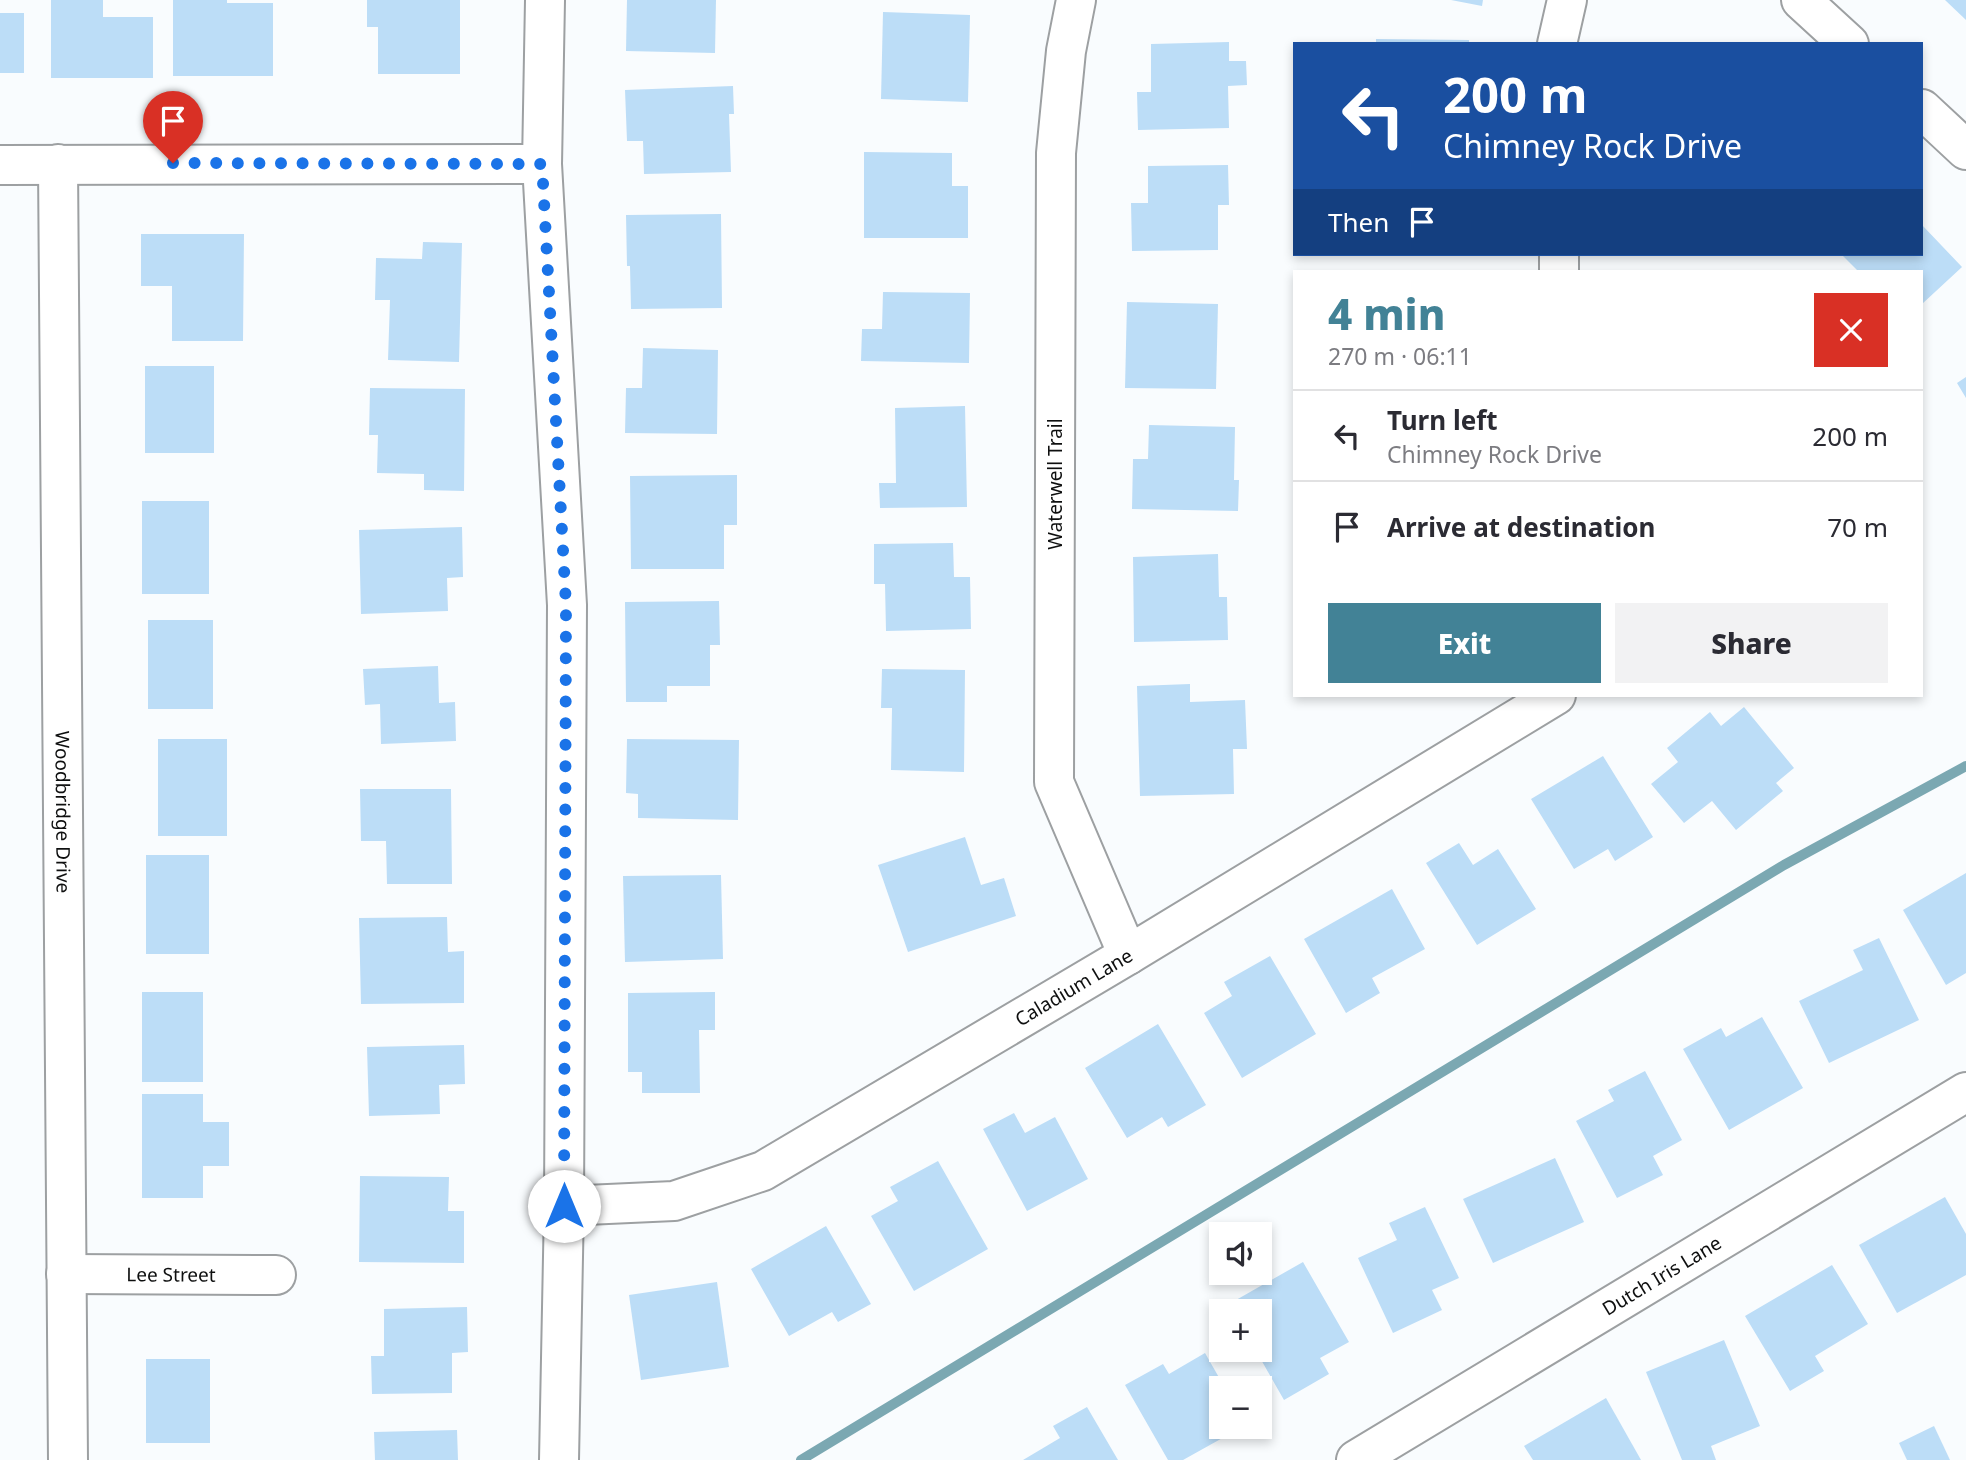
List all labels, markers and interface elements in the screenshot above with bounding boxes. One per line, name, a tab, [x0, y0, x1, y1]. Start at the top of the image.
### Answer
text: 200 m	[1443, 61, 1588, 127]
icon: left	[1328, 70, 1419, 161]
pin	[143, 91, 203, 163]
icon: arrive	[154, 102, 192, 140]
text: Chimney Rock Drive	[1443, 124, 1742, 167]
icon: arrive	[1403, 203, 1441, 241]
text: Then	[1328, 204, 1389, 240]
text: 4 min	[1328, 285, 1445, 342]
button: close	[1814, 293, 1888, 367]
text: 270 m · 06:11	[1328, 340, 1472, 372]
text: Turn left	[1387, 402, 1498, 438]
icon: left	[1328, 417, 1366, 455]
street label: Waterwell Trail	[1042, 418, 1068, 550]
text: 200 m	[1812, 418, 1888, 454]
text: Chimney Rock Drive	[1387, 438, 1602, 470]
icon: arrive	[1328, 508, 1366, 546]
text: Arrive at destination	[1387, 509, 1656, 545]
text: 70 m	[1827, 509, 1888, 545]
button: Exit	[1328, 603, 1601, 683]
button: Share	[1615, 603, 1888, 683]
street label: Woodbridge Drive	[49, 731, 77, 893]
street label: Caladium Lane	[1010, 942, 1137, 1032]
position arrow	[527, 1169, 601, 1243]
map controls	[1209, 1222, 1272, 1439]
button: sound	[1209, 1222, 1272, 1285]
street label: Dutch Iris Lane	[1597, 1230, 1726, 1322]
street label: Lee Street	[126, 1261, 216, 1288]
button: +	[1209, 1299, 1272, 1362]
button: −	[1209, 1376, 1272, 1439]

